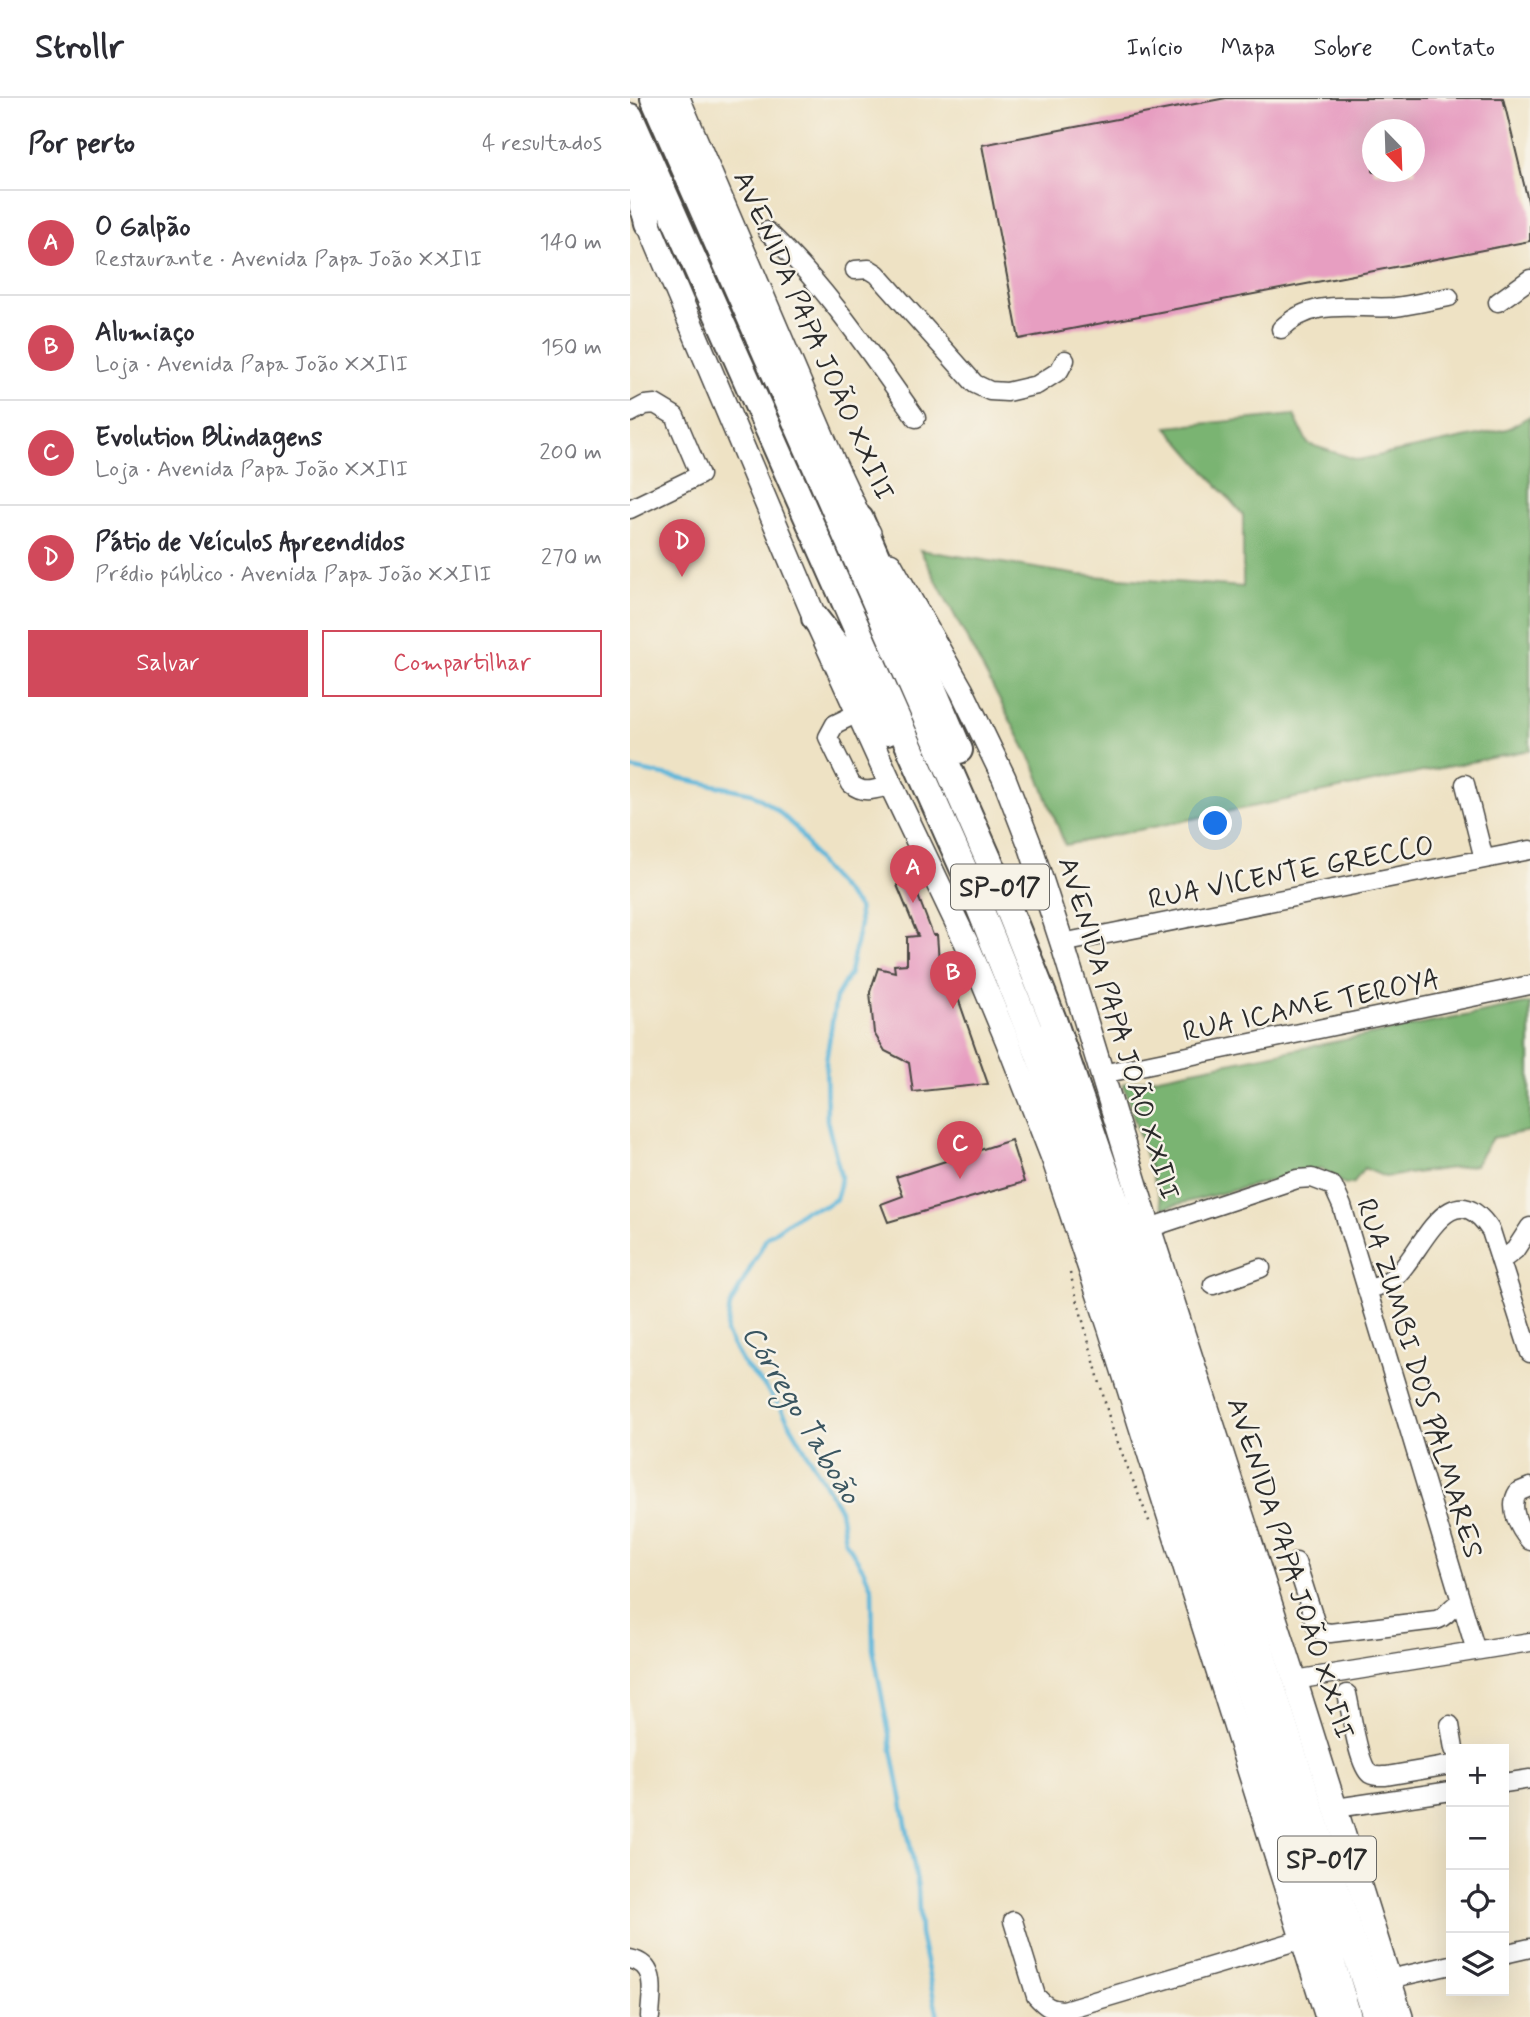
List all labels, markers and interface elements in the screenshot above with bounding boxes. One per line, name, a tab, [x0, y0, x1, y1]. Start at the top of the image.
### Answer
text: Strollr	[35, 26, 124, 70]
text: Início	[1126, 33, 1183, 64]
text: Mapa	[1221, 33, 1275, 64]
text: Sobre	[1313, 33, 1373, 64]
text: Contato	[1411, 33, 1495, 64]
north arrow	[1362, 119, 1425, 182]
text: Por perto	[28, 124, 135, 163]
text: 4 resultados	[482, 129, 602, 159]
street label: AVENIDA PAPA JOÃO XXIII	[723, 165, 902, 507]
text: O Galpão	[95, 211, 191, 245]
text: A	[43, 228, 59, 258]
text: 140 m	[539, 228, 602, 258]
text: Restaurante · Avenida Papa João XXIII	[95, 245, 482, 275]
text: Alumiaço	[95, 316, 195, 350]
text: B	[44, 333, 58, 363]
text: 150 m	[541, 333, 602, 363]
text: Loja · Avenida Papa João XXIII	[95, 350, 408, 380]
text: Evolution Blindagens	[95, 421, 322, 455]
text: C	[43, 438, 59, 468]
text: 200 m	[539, 438, 602, 468]
text: Loja · Avenida Papa João XXIII	[95, 455, 408, 485]
pin: D	[659, 519, 705, 577]
text: Pátio de Veículos Apreendidos	[95, 526, 405, 560]
text: D	[43, 543, 59, 573]
text: 270 m	[541, 543, 602, 573]
text: Prédio público · Avenida Papa João XXIII	[95, 560, 492, 590]
button: Salvar	[28, 630, 308, 697]
button: Compartilhar	[322, 630, 602, 697]
your location	[1198, 806, 1232, 840]
street label: RUA VICENTE GRECCO	[1146, 828, 1437, 919]
pin: A	[890, 845, 936, 903]
street label: AVENIDA PAPA JOÃO XXIII	[1048, 853, 1188, 1205]
road number: SP-017	[951, 864, 1049, 909]
pin: B	[930, 951, 976, 1009]
street label: RUA ICAME TEROYA	[1180, 961, 1443, 1052]
pin: C	[937, 1121, 983, 1179]
street label: RUA ZUMBI DOS PALMARES	[1346, 1194, 1491, 1563]
water label: Córrego Taboão	[729, 1318, 870, 1514]
street label: AVENIDA PAPA JOÃO XXIII	[1217, 1393, 1362, 1744]
map controls	[1446, 1744, 1509, 1996]
button: +	[1446, 1744, 1509, 1807]
button: −	[1446, 1807, 1509, 1870]
road number: SP-017	[1278, 1836, 1376, 1882]
button: locate	[1446, 1870, 1509, 1933]
button: layers	[1446, 1933, 1509, 1996]

